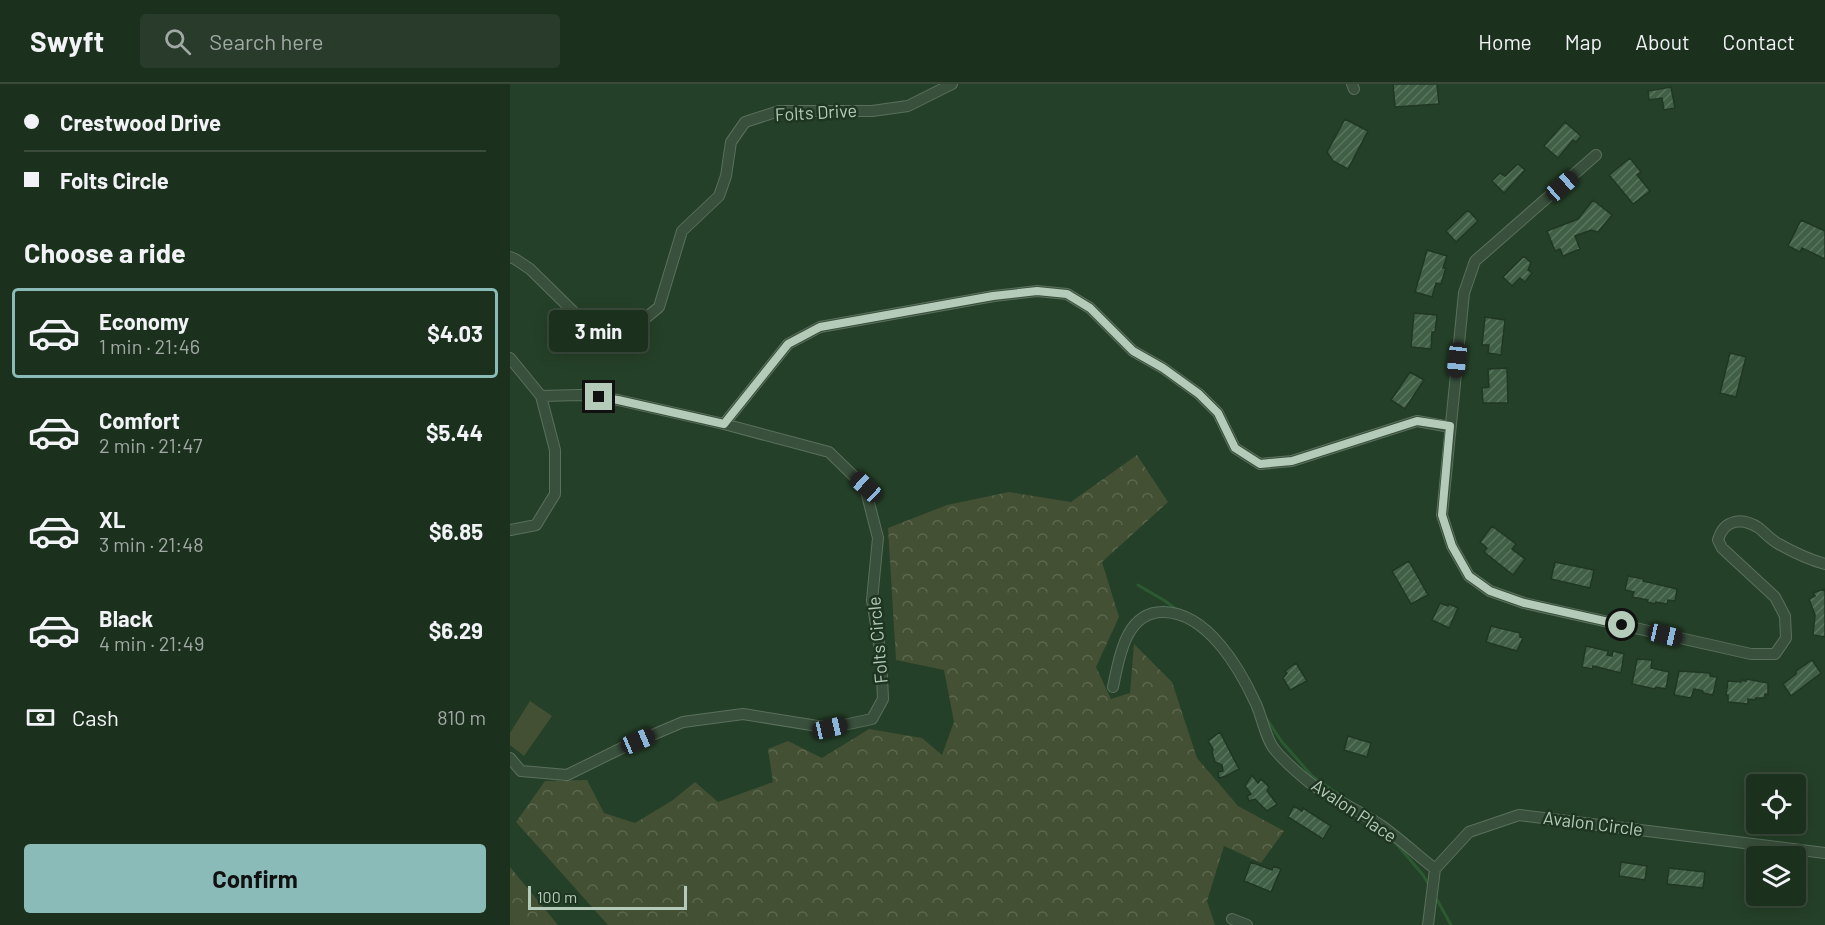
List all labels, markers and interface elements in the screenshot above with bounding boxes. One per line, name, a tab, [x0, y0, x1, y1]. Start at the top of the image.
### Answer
search box	[140, 14, 560, 68]
text: Swyft	[30, 24, 104, 58]
icon: search	[161, 25, 194, 58]
text: Search here	[209, 28, 324, 54]
text: Home	[1478, 29, 1532, 54]
text: Map	[1565, 29, 1602, 54]
text: About	[1635, 29, 1690, 54]
text: Contact	[1723, 29, 1795, 54]
street label: Folts Drive	[774, 99, 858, 125]
text: Crestwood Drive	[60, 109, 221, 135]
text: Folts Circle	[60, 167, 169, 193]
car	[1543, 167, 1581, 205]
text: Choose a ride	[24, 236, 186, 268]
icon: car	[27, 306, 81, 360]
text: Economy	[99, 308, 189, 334]
callout: 3 min	[550, 310, 648, 352]
text: 3 min	[575, 319, 622, 343]
text: $4.03	[427, 320, 483, 346]
text: 1 min · 21:46	[99, 334, 200, 358]
car	[1446, 341, 1468, 379]
route end	[585, 383, 612, 410]
icon: car	[27, 405, 81, 459]
text: Comfort	[99, 407, 180, 433]
text: $5.44	[426, 419, 483, 445]
text: 2 min · 21:47	[99, 433, 202, 457]
car	[847, 468, 885, 506]
icon: car	[27, 504, 81, 558]
text: XL	[99, 506, 125, 532]
text: $6.85	[429, 518, 483, 544]
text: 3 min · 21:48	[99, 532, 204, 556]
street label: Folts Circle	[862, 596, 892, 685]
icon: car	[27, 603, 81, 657]
text: Black	[99, 605, 153, 631]
route start	[1608, 611, 1635, 638]
text: $6.29	[429, 617, 483, 643]
car	[1645, 622, 1685, 648]
text: 4 min · 21:49	[99, 631, 204, 655]
icon: cash	[24, 701, 57, 734]
text: Cash	[72, 704, 119, 730]
text: 810 m	[437, 705, 486, 729]
car	[810, 715, 850, 741]
car	[618, 726, 658, 756]
street label: Avalon Place	[1308, 774, 1401, 847]
map controls	[1746, 774, 1806, 906]
button: locate	[1746, 774, 1806, 834]
street label: Avalon Circle	[1542, 806, 1644, 840]
button: Confirm	[24, 844, 486, 913]
button: layers	[1746, 846, 1806, 906]
scale bar	[528, 883, 687, 910]
text: 100 m	[537, 887, 577, 906]

